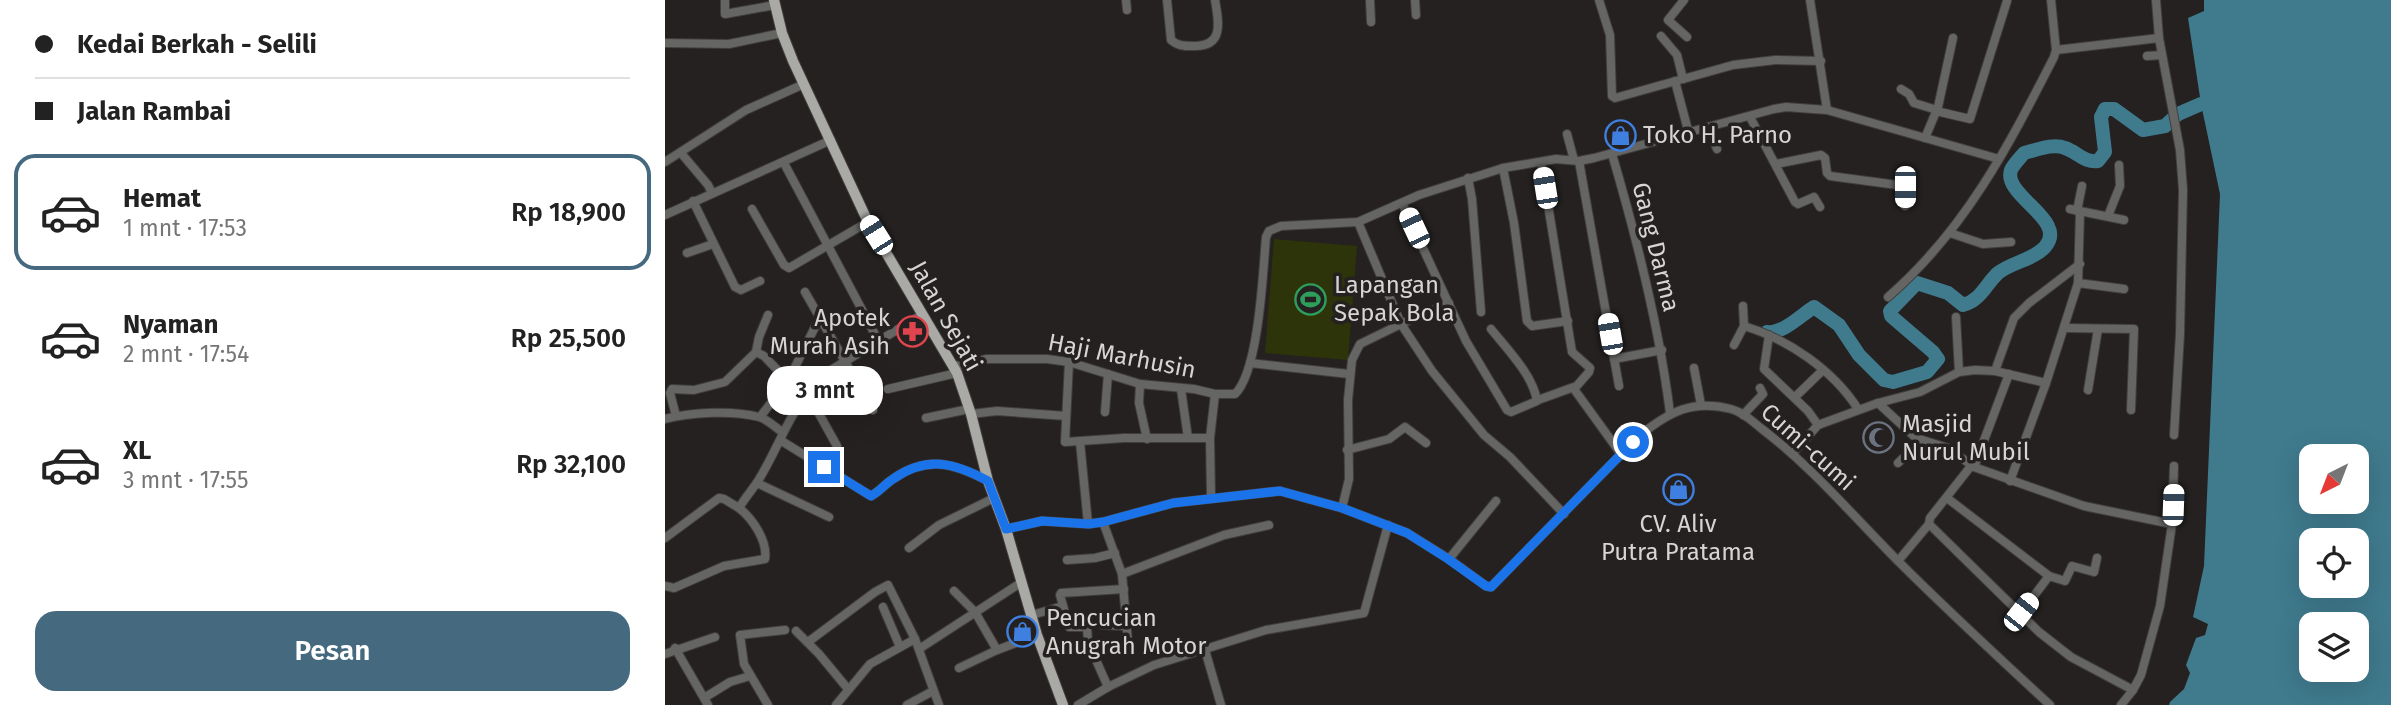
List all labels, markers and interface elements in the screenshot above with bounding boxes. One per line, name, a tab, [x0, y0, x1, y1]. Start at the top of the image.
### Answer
text: Kedai Berkah - Selili	[77, 29, 317, 60]
text: Jalan Rambai	[77, 96, 231, 127]
shop icon: Toko H. Parno	[1603, 118, 1637, 152]
place label: Toko H. Parno	[1643, 121, 1792, 149]
car	[1532, 166, 1559, 210]
car	[1895, 166, 1916, 208]
street label: Gang Darma	[1626, 179, 1686, 315]
icon: car	[39, 181, 102, 244]
text: Hemat	[123, 183, 201, 214]
text: Rp 18,900	[511, 197, 626, 228]
car	[1396, 205, 1433, 251]
car	[856, 212, 897, 258]
text: 1 mnt · 17:53	[123, 214, 247, 242]
street label: Jalan Sejati	[904, 256, 988, 376]
place label: Lapangan Sepak Bola	[1334, 271, 1454, 327]
sports icon: Lapangan Sepak Bola	[1294, 282, 1328, 316]
place label: Apotek Murah Asih	[770, 304, 891, 360]
icon: car	[39, 307, 102, 370]
text: Nyaman	[123, 309, 219, 340]
car	[1597, 311, 1624, 357]
pharmacy icon: Apotek Murah Asih	[896, 315, 930, 349]
text: Rp 25,500	[511, 323, 626, 354]
street label: Haji Marhusin	[1046, 328, 1198, 384]
text: 2 mnt · 17:54	[123, 340, 249, 368]
callout: 3 mnt	[766, 365, 882, 414]
text: 3 mnt	[795, 376, 855, 404]
street label: Cumi-cumi	[1755, 398, 1861, 496]
place label: Masjid Nurul Mubil	[1902, 410, 2030, 466]
mosque icon: Masjid Nurul Mubil	[1862, 421, 1896, 455]
route start	[1617, 426, 1649, 458]
icon: car	[39, 433, 102, 496]
text: XL	[123, 435, 151, 466]
north arrow	[2299, 444, 2369, 514]
map controls	[2299, 444, 2369, 682]
text: Rp 32,100	[516, 449, 626, 480]
route end	[808, 451, 840, 483]
text: 3 mnt · 17:55	[123, 466, 249, 494]
shop icon: CV. Aliv Putra Pratama	[1661, 473, 1695, 507]
car	[2162, 484, 2185, 526]
place label: CV. Aliv Putra Pratama	[1601, 510, 1755, 566]
button: locate	[2299, 528, 2369, 598]
car	[2000, 589, 2043, 635]
place label: Pencucian Anugrah Motor	[1046, 604, 1207, 660]
button: Pesan	[35, 611, 630, 691]
button: layers	[2299, 612, 2369, 682]
shop icon: Pencucian Anugrah Motor	[1006, 615, 1040, 649]

